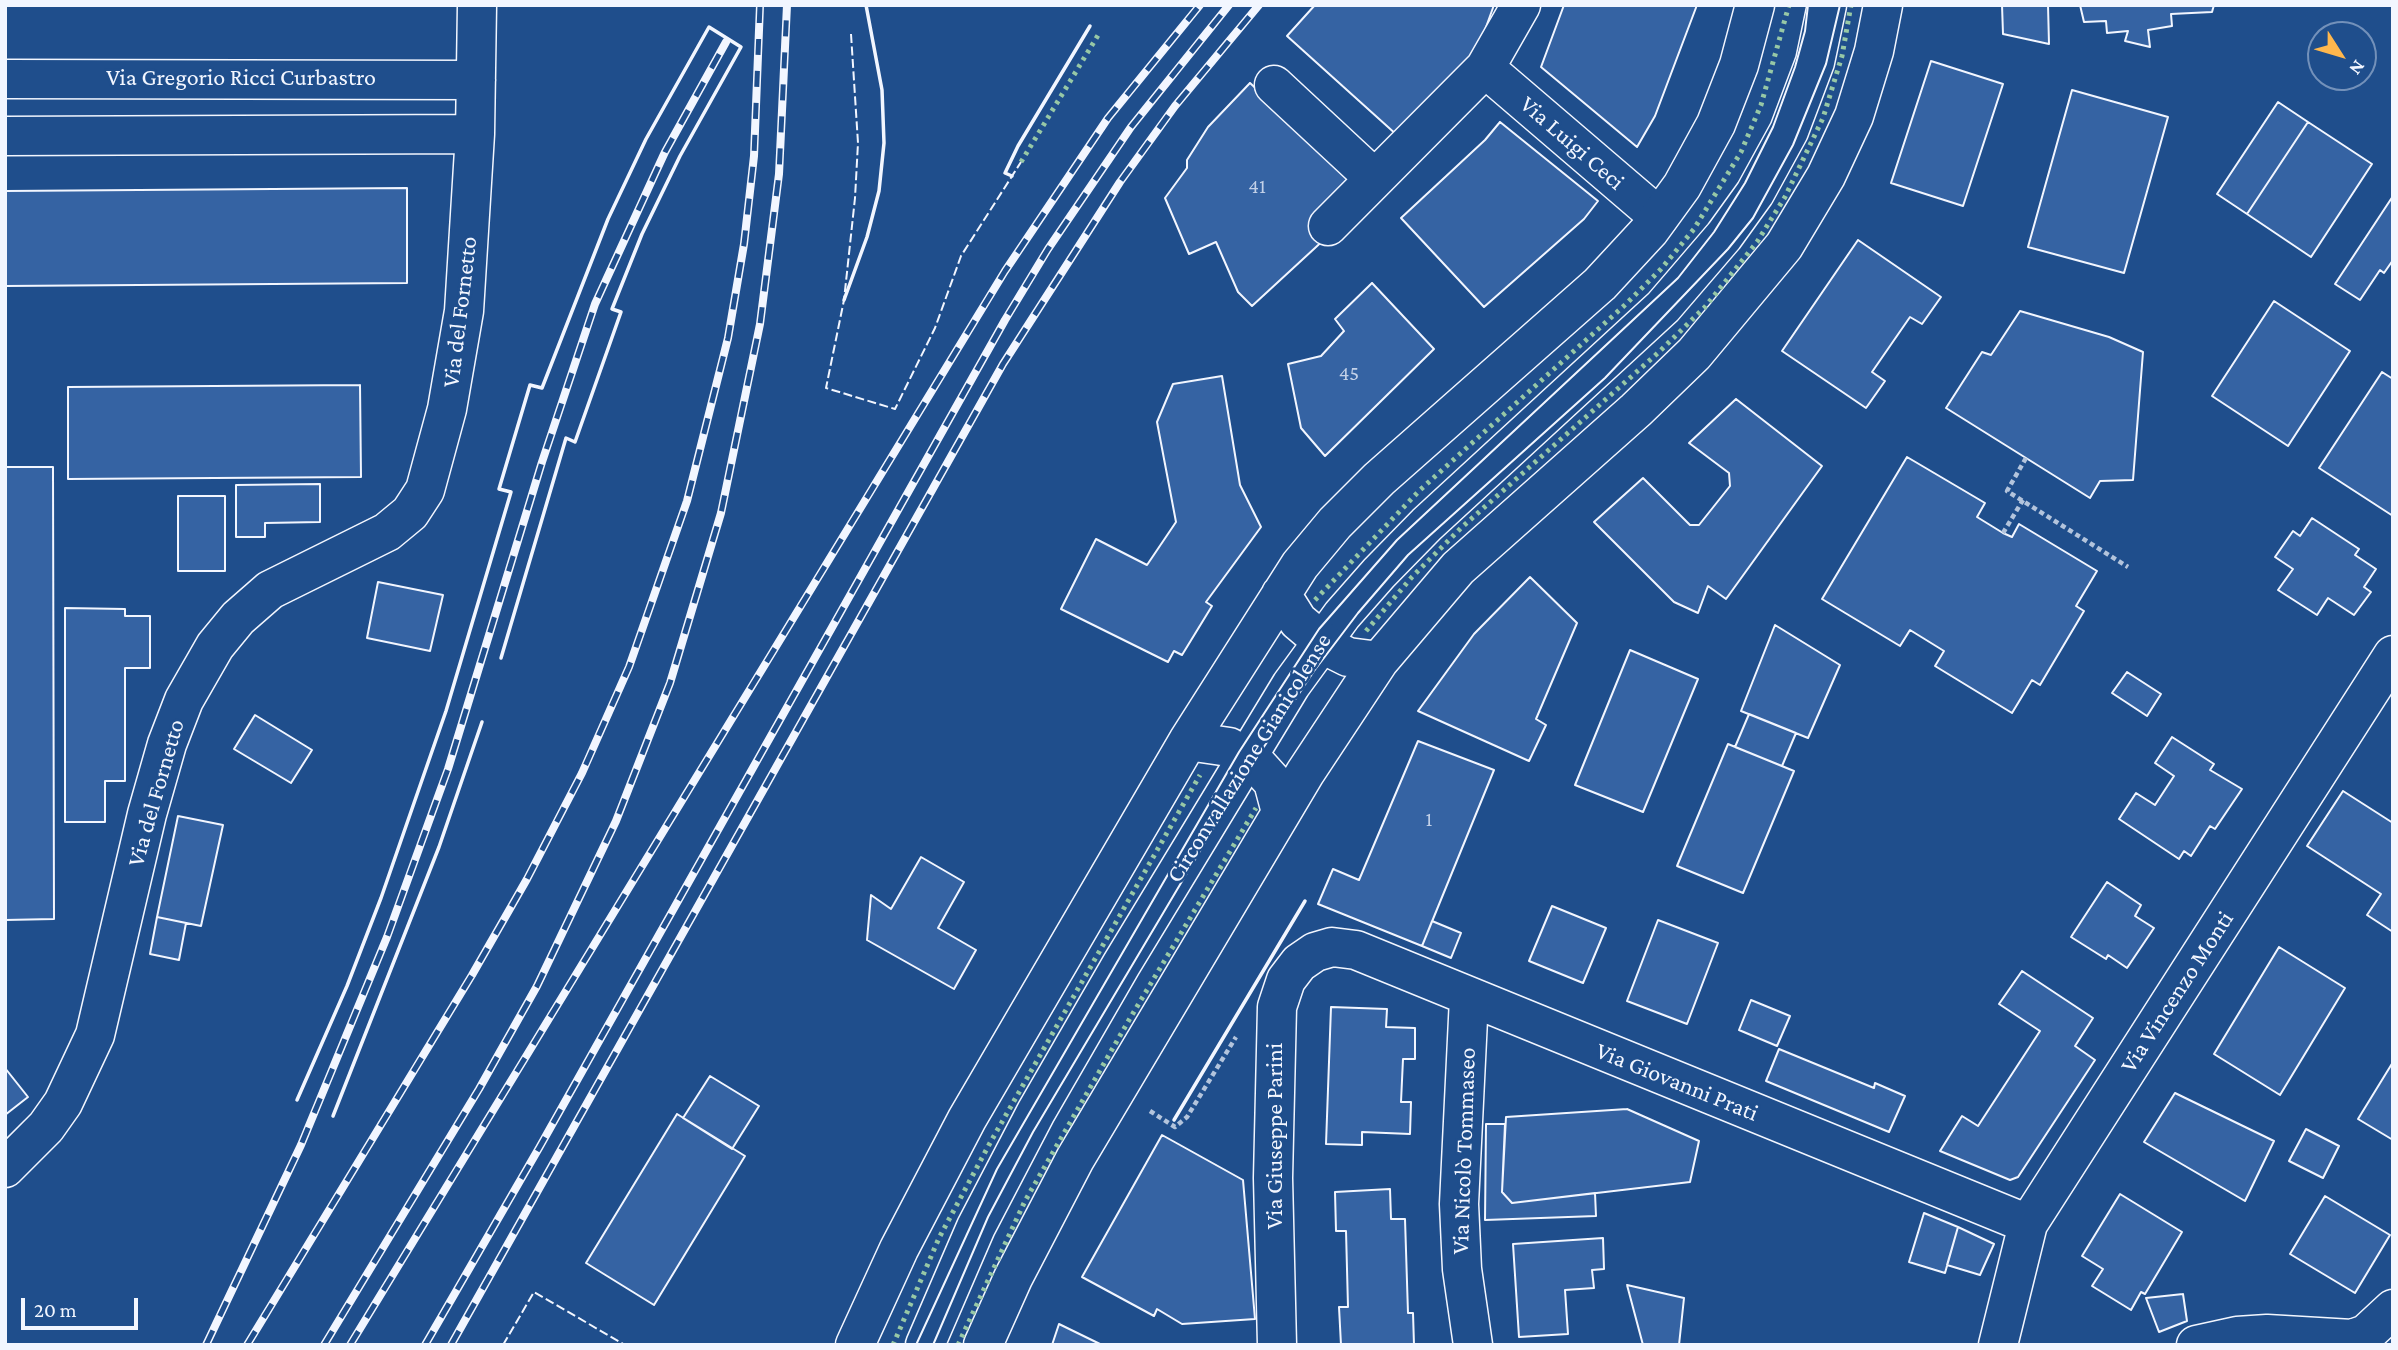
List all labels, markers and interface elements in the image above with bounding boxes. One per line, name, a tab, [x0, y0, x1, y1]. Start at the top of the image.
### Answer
north arrow	[2307, 21, 2377, 91]
text: N	[2345, 56, 2370, 79]
street label: Via Gregorio Ricci Curbastro	[106, 64, 376, 92]
street label: Via Luigi Ceci	[1514, 90, 1630, 196]
house number: 41	[1248, 174, 1266, 200]
street label: Via del Fornetto	[436, 235, 484, 389]
house number: 45	[1339, 361, 1359, 387]
street label: Circonvallazione Gianicolense	[1160, 628, 1338, 888]
street label: Via del Fornetto	[121, 716, 191, 870]
house number: 1	[1426, 807, 1432, 833]
street label: Via Vincenzo Monti	[2114, 906, 2240, 1078]
street label: Via Giovanni Prati	[1592, 1036, 1762, 1128]
street label: Via Giuseppe Parini	[1261, 1043, 1289, 1229]
street label: Via Nicolò Tommaseo	[1446, 1047, 1482, 1255]
scale bar	[24, 1284, 142, 1328]
text: 20 m	[34, 1298, 77, 1322]

